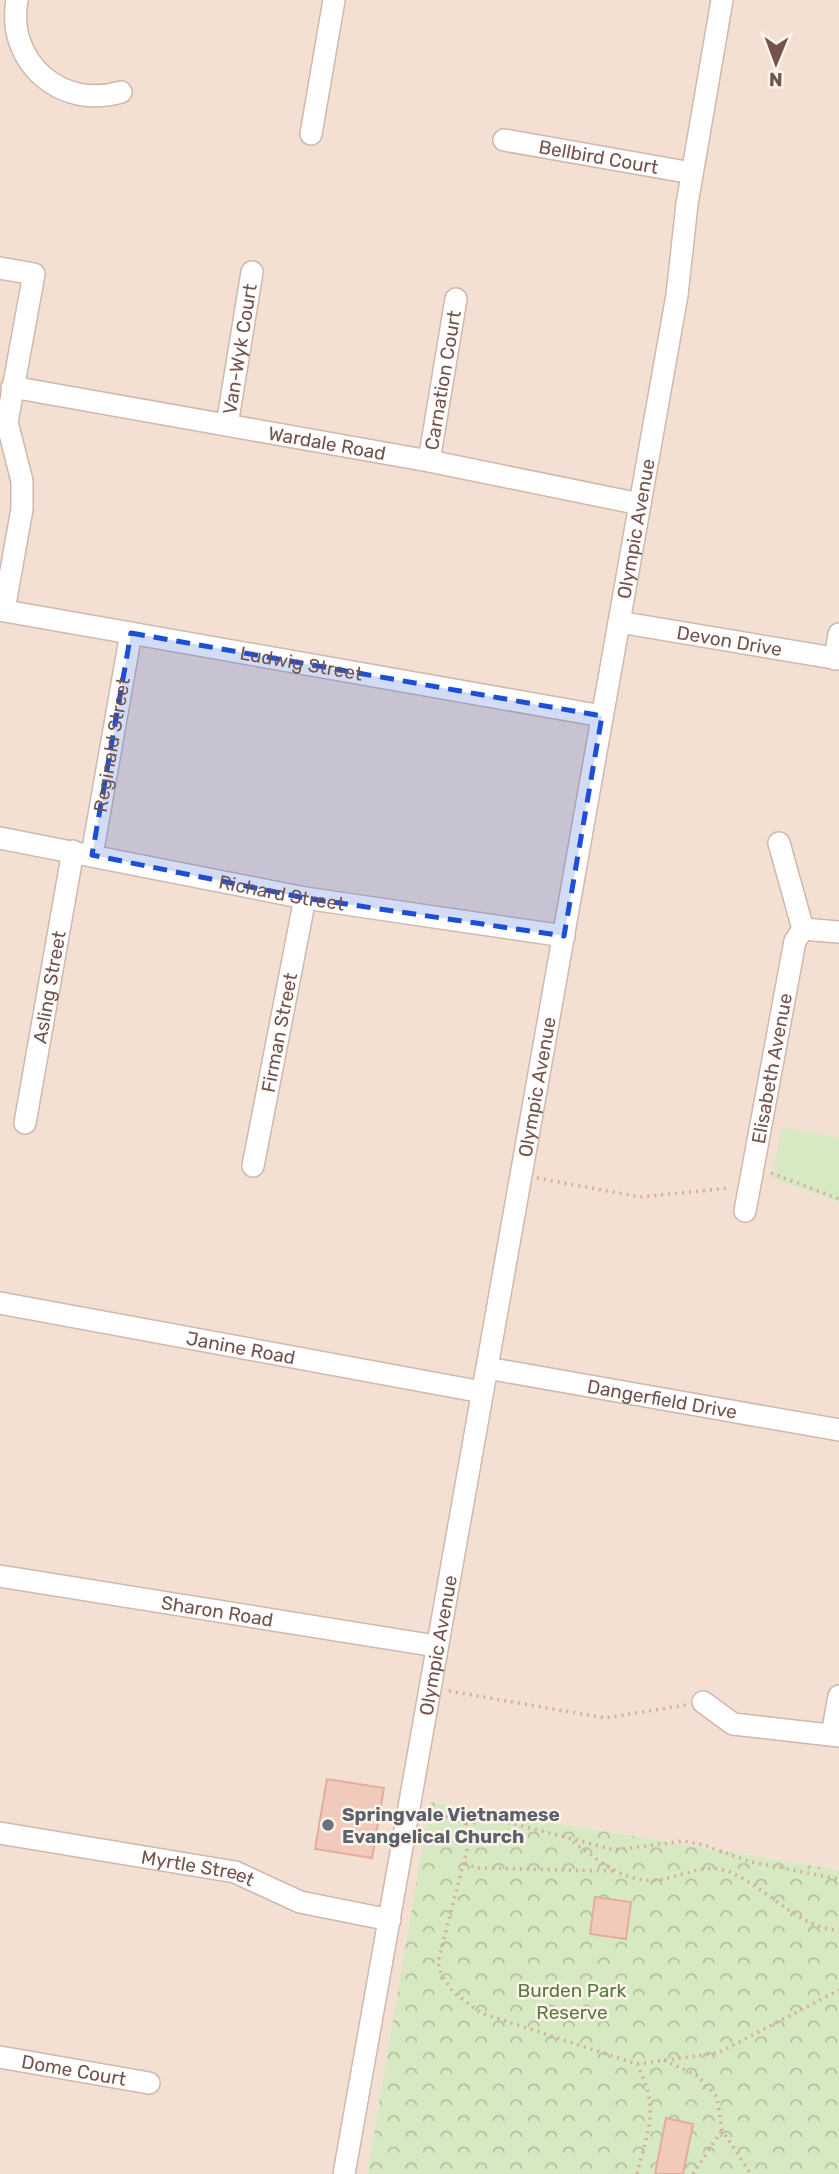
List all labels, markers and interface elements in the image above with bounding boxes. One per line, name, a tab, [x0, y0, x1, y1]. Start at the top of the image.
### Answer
north arrow	[741, 28, 811, 98]
text: N	[769, 68, 783, 91]
street label: Bellbird Court	[537, 135, 661, 178]
street label: Van-Wyk Court	[217, 281, 261, 416]
street label: Carnation Court	[420, 308, 466, 452]
street label: Wardale Road	[266, 421, 388, 465]
street label: Olympic Avenue	[612, 457, 659, 601]
street label: Devon Drive	[675, 620, 784, 661]
street label: Ludwig Street	[238, 641, 365, 685]
street label: Reginald Street	[88, 675, 135, 814]
street label: Richard Street	[217, 870, 347, 915]
street label: Asling Street	[28, 928, 70, 1045]
street label: Firman Street	[256, 970, 302, 1094]
street label: Elisabeth Avenue	[746, 991, 797, 1146]
street label: Olympic Avenue	[513, 1015, 560, 1159]
street label: Janine Road	[185, 1326, 297, 1369]
street label: Dangerfield Drive	[586, 1374, 739, 1423]
street label: Olympic Avenue	[414, 1573, 461, 1717]
street label: Sharon Road	[160, 1591, 275, 1631]
place label: Springvale Vietnamese Evangelical Church	[342, 1803, 560, 1848]
marker: Springvale Vietnamese Evangelical Church	[320, 1817, 336, 1833]
street label: Myrtle Street	[140, 1845, 259, 1891]
park label: Burden Park Reserve	[518, 1979, 627, 2024]
street label: Dome Court	[20, 2049, 129, 2090]

